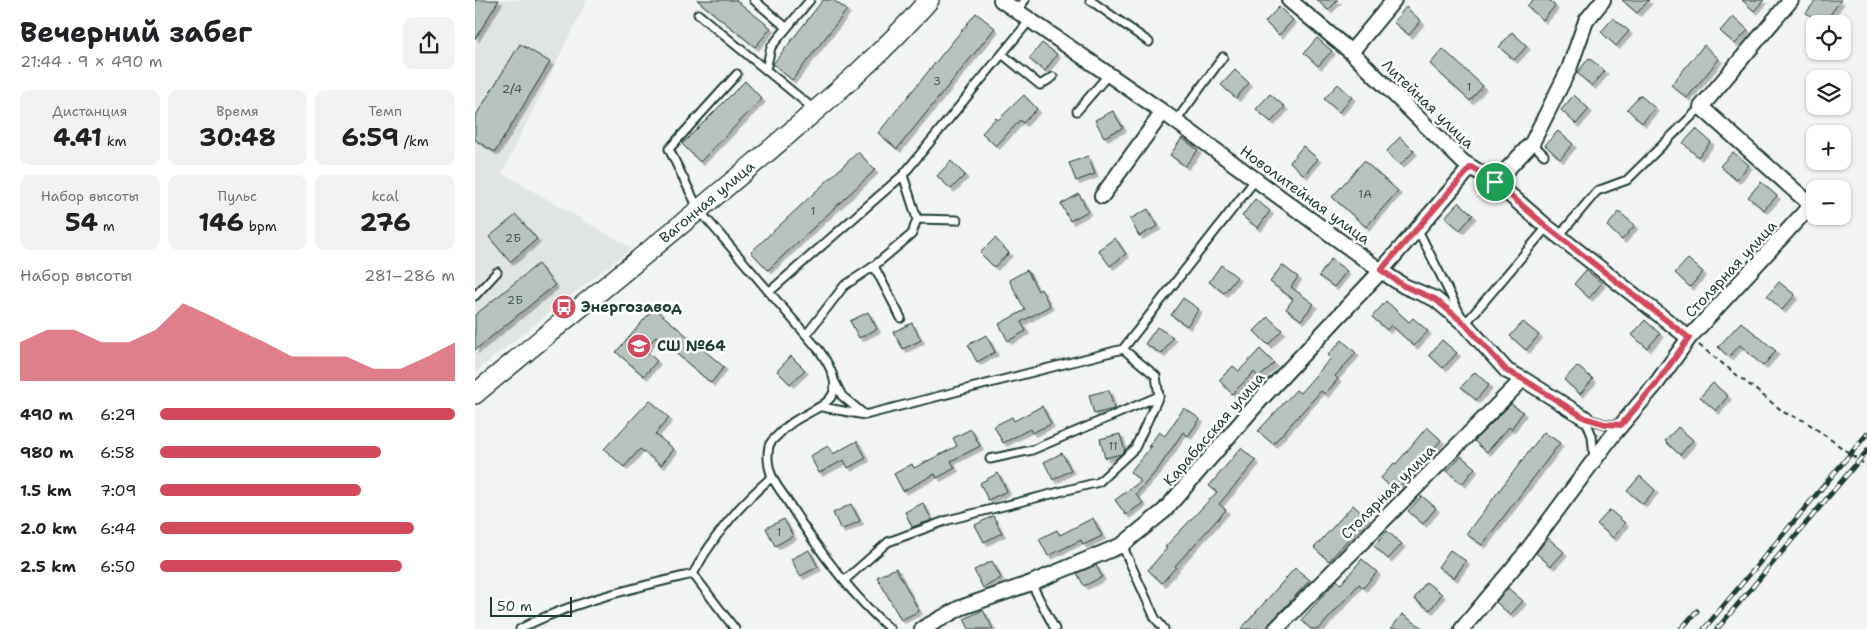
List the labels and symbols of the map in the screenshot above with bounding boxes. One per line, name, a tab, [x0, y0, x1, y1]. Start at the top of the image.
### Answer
street label: Литейная улица	[1378, 55, 1479, 154]
house number: 3	[933, 73, 941, 89]
house number: 1	[1466, 79, 1472, 95]
house number: 2/4	[502, 81, 522, 97]
street label: Новолитейная улица	[1236, 141, 1375, 249]
street label: Вагонная улица	[655, 156, 759, 248]
pin	[1474, 161, 1516, 203]
house number: 1А	[1358, 186, 1372, 202]
house number: 1	[810, 203, 816, 219]
street label: Столярная улица	[1681, 216, 1782, 322]
house number: 2Б	[505, 230, 521, 246]
house number: 2Б	[507, 292, 523, 308]
bus stop icon: Энергозавод	[551, 294, 577, 320]
place label: Энергозавод	[581, 297, 682, 317]
school or university icon: СШ №64	[626, 333, 652, 359]
place label: СШ №64	[657, 336, 726, 356]
street label: Карабасская улица	[1159, 367, 1269, 490]
house number: 11	[1108, 438, 1118, 454]
street label: Столярная улица	[1336, 440, 1440, 544]
house number: 1	[776, 524, 782, 540]
scale bar	[490, 594, 573, 617]

